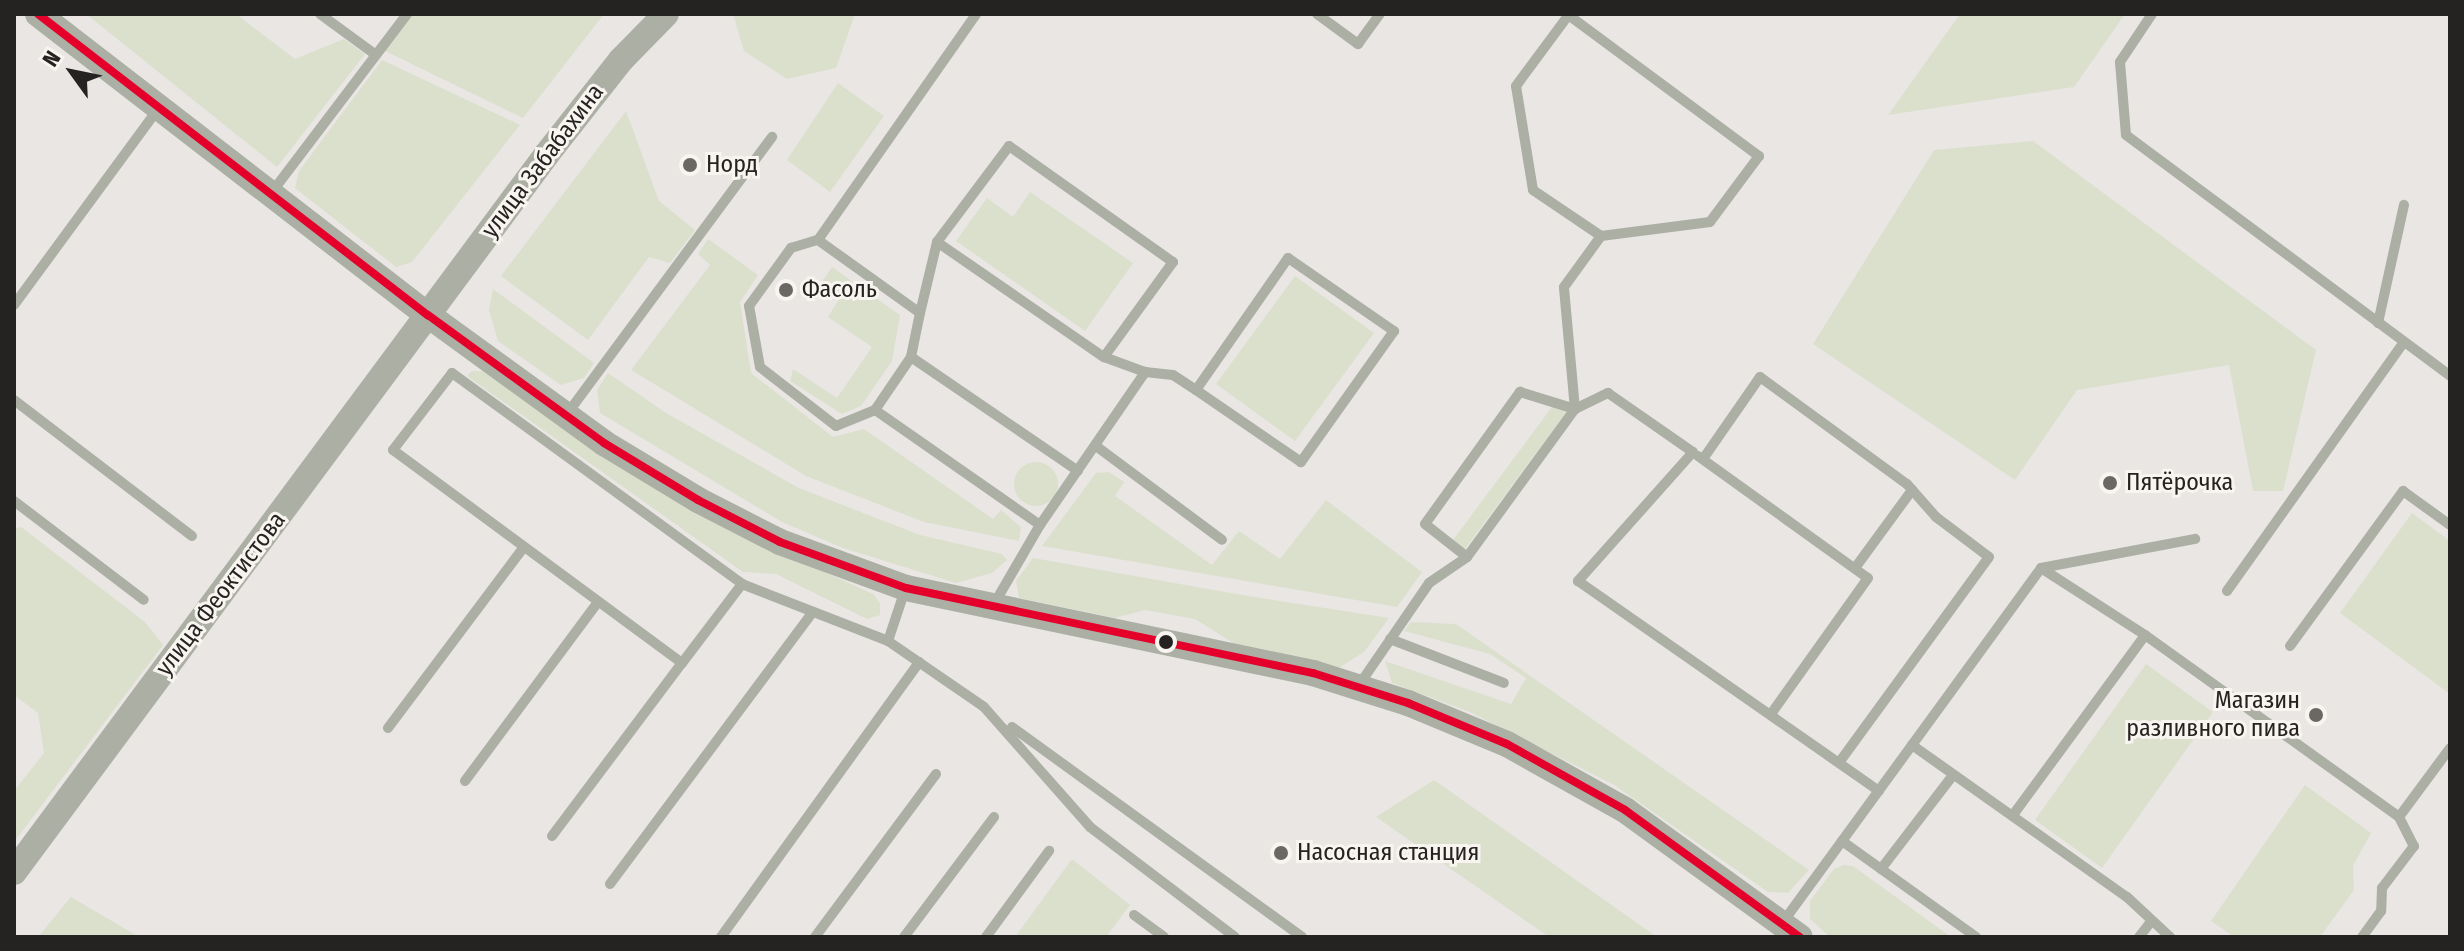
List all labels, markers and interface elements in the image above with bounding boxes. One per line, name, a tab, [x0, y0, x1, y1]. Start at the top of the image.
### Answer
north arrow	[32, 32, 112, 112]
text: N	[37, 46, 66, 72]
street label: улица Забабахина	[476, 79, 610, 243]
place label: Норд	[706, 151, 758, 179]
marker: Норд	[681, 156, 699, 174]
place label: Фасоль	[802, 276, 877, 304]
marker: Фасоль	[777, 281, 795, 299]
place label: Пятёрочка	[2126, 469, 2233, 497]
marker: Пятёрочка	[2101, 474, 2119, 492]
street label: улица Феоктистова	[150, 506, 292, 682]
unlabelled marker	[1158, 634, 1174, 650]
place label: Магазин разливного пива	[2126, 687, 2300, 743]
marker: Магазин разливного пива	[2307, 706, 2325, 724]
place label: Насосная станция	[1297, 839, 1479, 867]
marker: Насосная станция	[1272, 844, 1290, 862]

